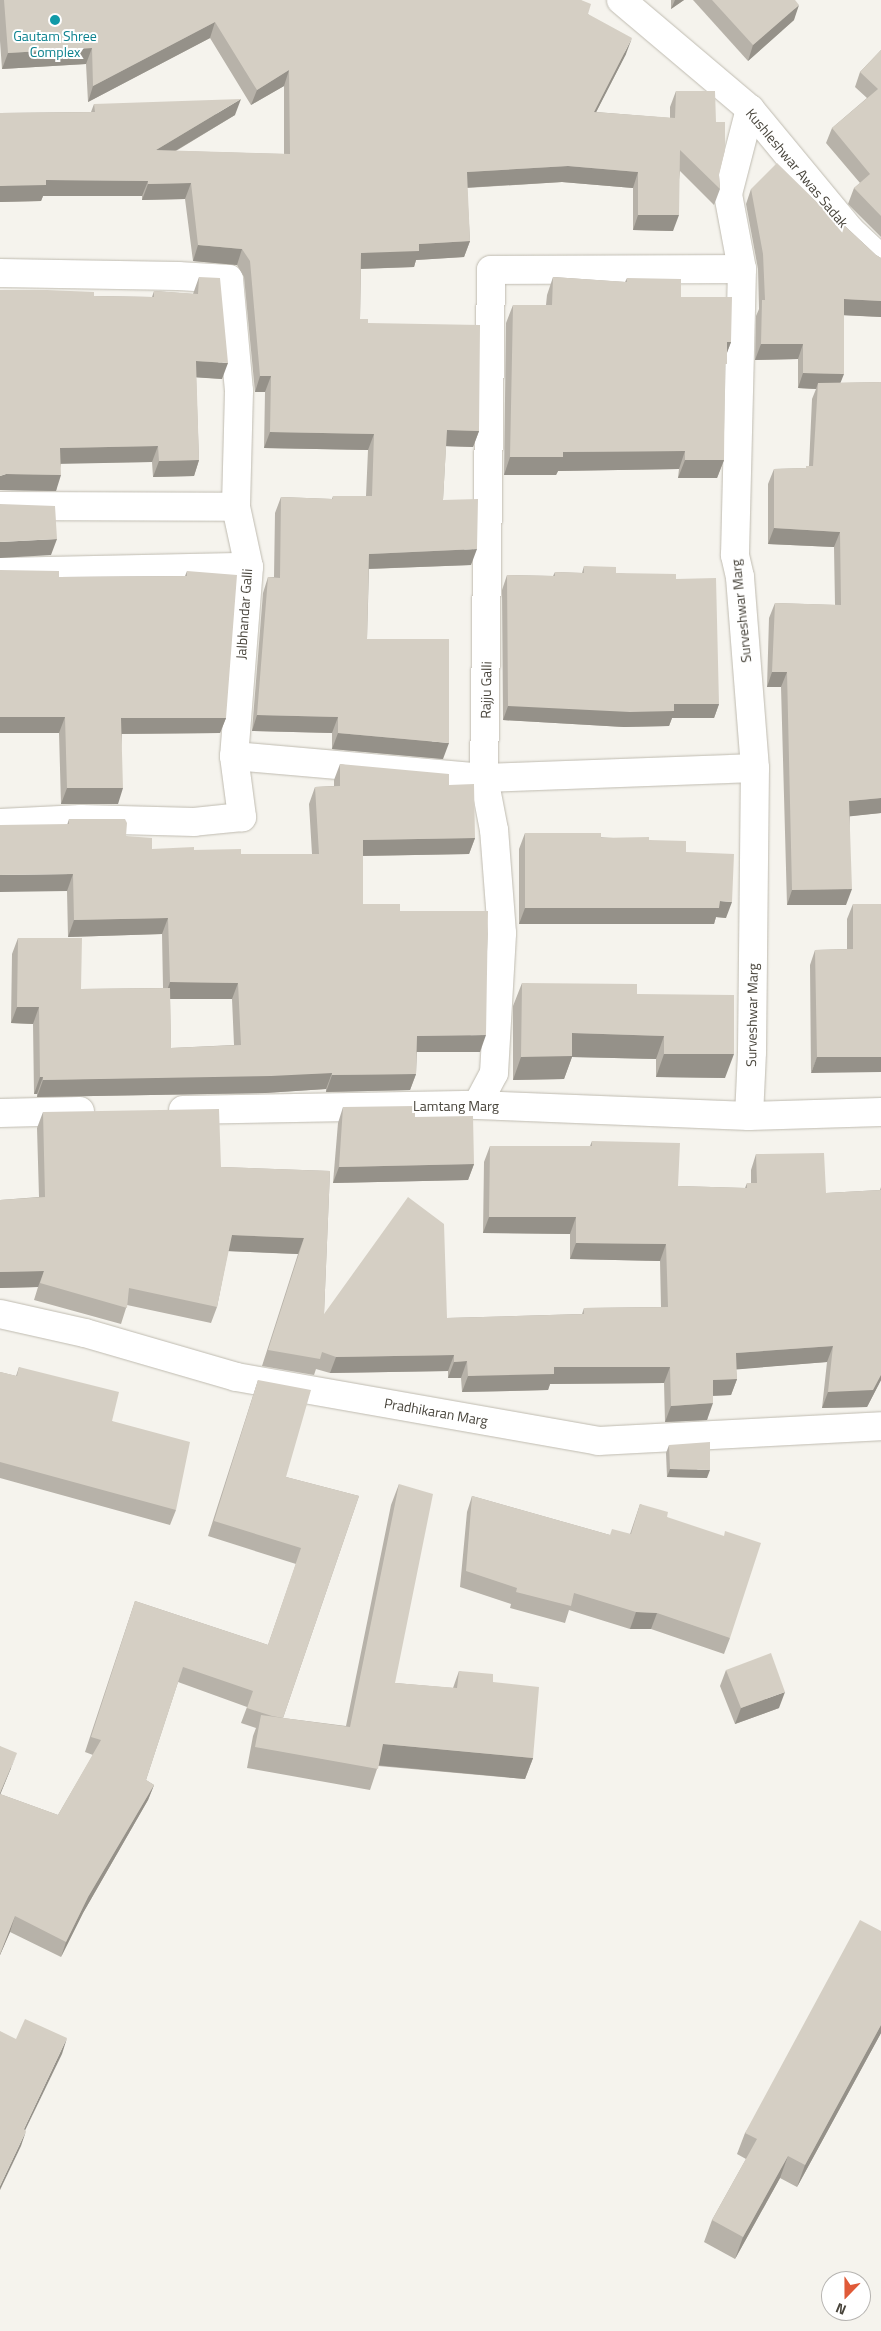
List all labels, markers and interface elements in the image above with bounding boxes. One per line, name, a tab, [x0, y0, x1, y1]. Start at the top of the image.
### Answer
marker: Gautam Shree Complex	[49, 14, 61, 26]
place label: Gautam Shree Complex	[13, 28, 97, 60]
street label: Kushleshwar Awas Sadak	[742, 105, 852, 231]
street label: Surveshwar Marg	[727, 559, 755, 663]
street label: Jalbhandar Galli	[232, 568, 256, 660]
street label: Rajju Galli	[477, 661, 495, 719]
street label: Surveshwar Marg	[743, 963, 761, 1067]
street label: Lamtang Marg	[413, 1098, 499, 1114]
street label: Pradhikaran Marg	[383, 1395, 489, 1429]
north arrow	[821, 2271, 871, 2321]
text: N	[832, 2298, 849, 2321]

